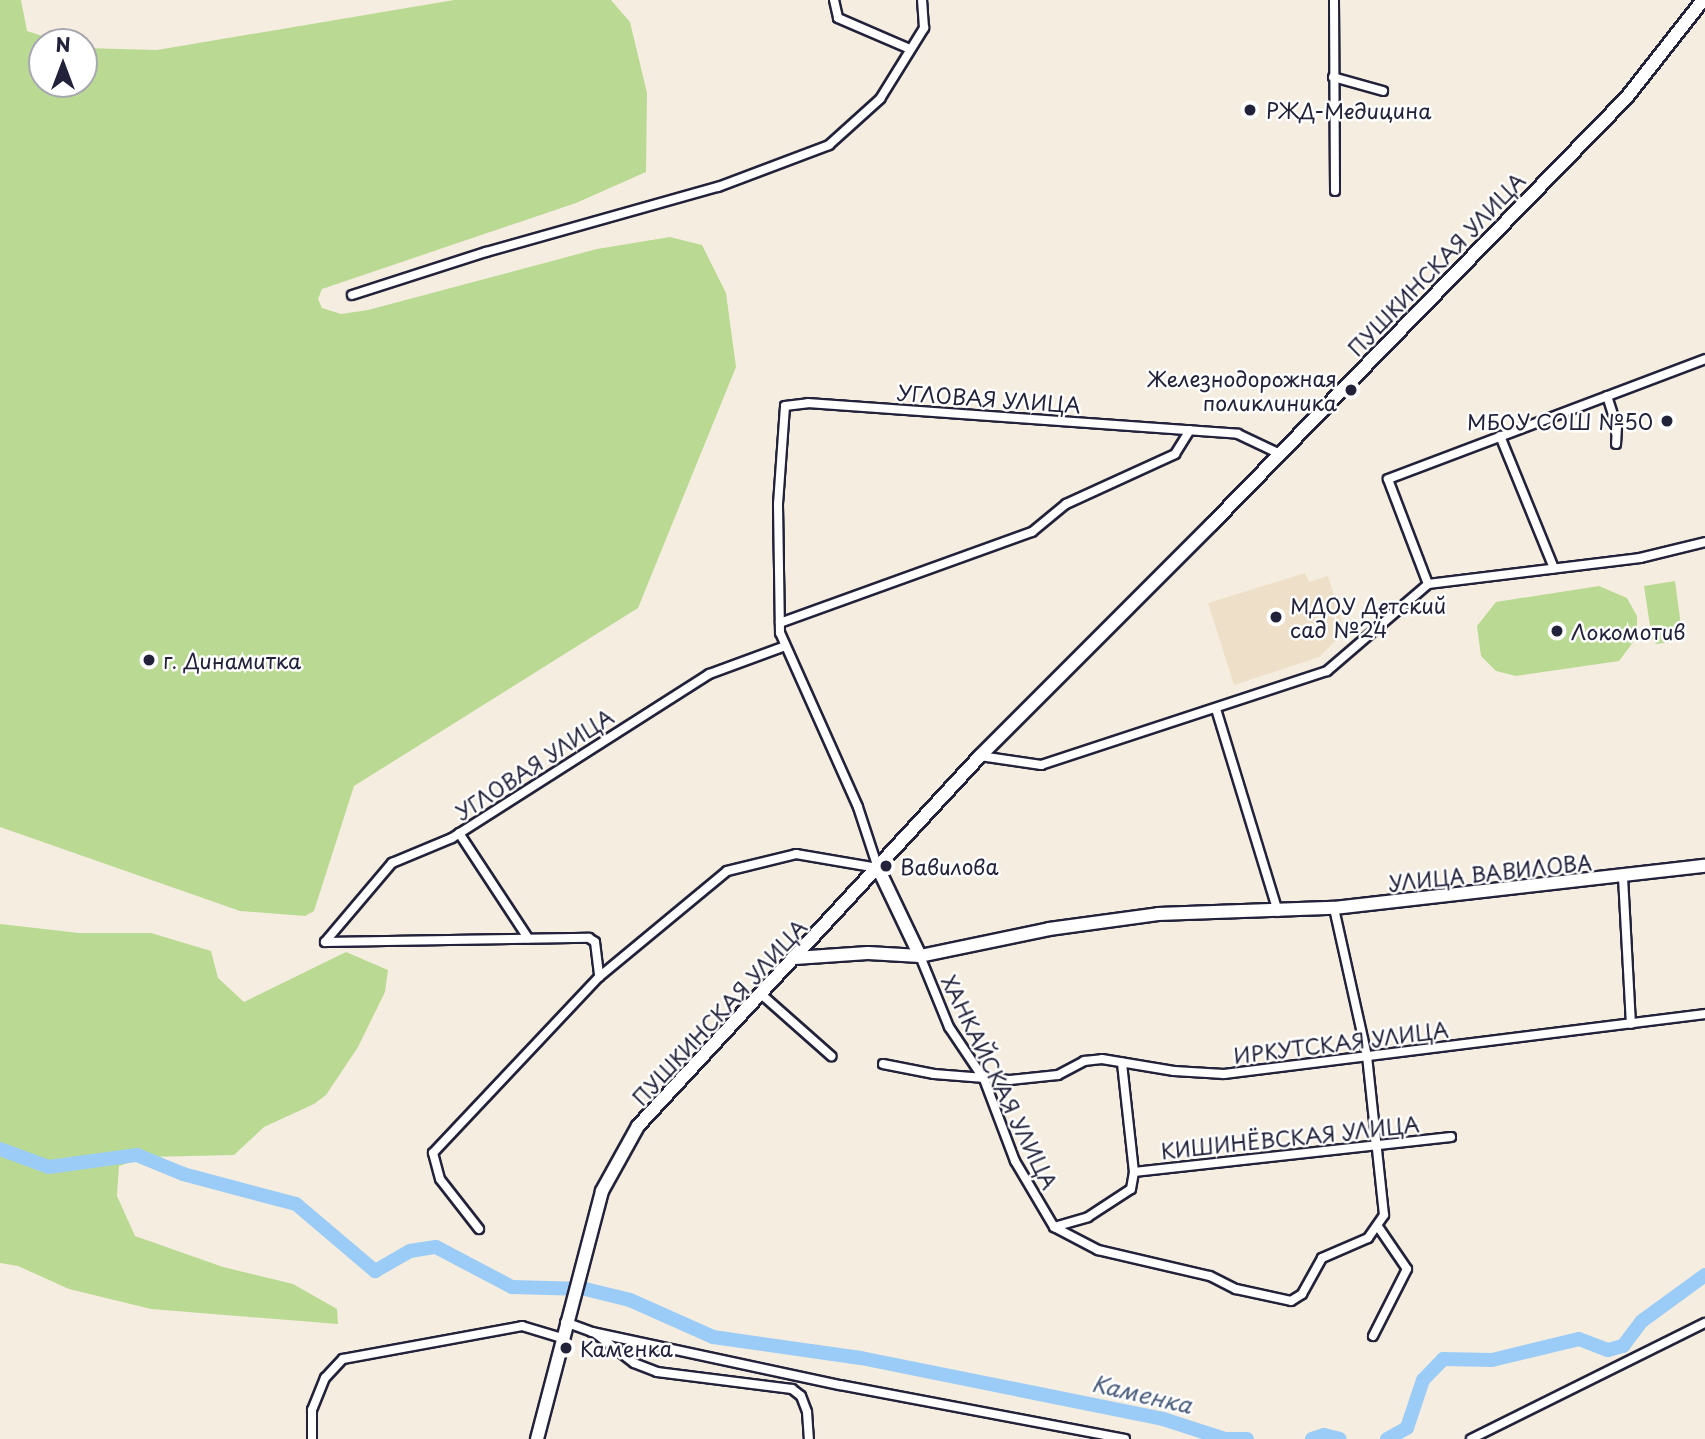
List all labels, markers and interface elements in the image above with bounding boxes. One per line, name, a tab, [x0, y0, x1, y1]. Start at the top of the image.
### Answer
north arrow	[28, 28, 98, 98]
text: N	[55, 30, 71, 58]
place label: РЖД-Медицина	[1266, 97, 1431, 123]
marker: РЖД-Медицина	[1240, 100, 1260, 120]
street label: ПУШКИНСКАЯ УЛИЦА	[1342, 167, 1530, 361]
place label: Железнодорожная поликлиника	[1146, 365, 1337, 415]
street label: УГЛОВАЯ УЛИЦА	[897, 379, 1081, 417]
marker: Железнодорожная поликлиника	[1343, 382, 1359, 398]
place label: МБОУ СОШ №50	[1464, 408, 1653, 434]
marker: МБОУ СОШ №50	[1659, 413, 1675, 429]
place label: МДОУ Детский сад №24	[1290, 592, 1447, 642]
marker: МДОУ Детский сад №24	[1268, 609, 1284, 625]
place label: Локомотив	[1571, 618, 1686, 644]
marker: Локомотив	[1549, 623, 1565, 639]
place label: г. Динамитка	[163, 647, 302, 673]
marker: г. Динамитка	[141, 652, 157, 668]
street label: УГЛОВАЯ УЛИЦА	[450, 704, 618, 824]
street label: УЛИЦА ВАВИЛОВА	[1386, 849, 1594, 895]
place label: Вавилова	[900, 853, 998, 879]
marker: Вавилова	[878, 858, 894, 874]
street label: ПУШКИНСКАЯ УЛИЦА	[627, 914, 811, 1110]
street label: ХАНКАЙСКАЯ УЛИЦА	[937, 971, 1063, 1193]
street label: ИРКУТСКАЯ УЛИЦА	[1232, 1016, 1450, 1068]
street label: КИШИНЁВСКАЯ УЛИЦА	[1160, 1111, 1420, 1163]
place label: Каменка	[580, 1335, 673, 1361]
marker: Каменка	[558, 1340, 574, 1356]
water label: Каменка	[1089, 1369, 1195, 1419]

